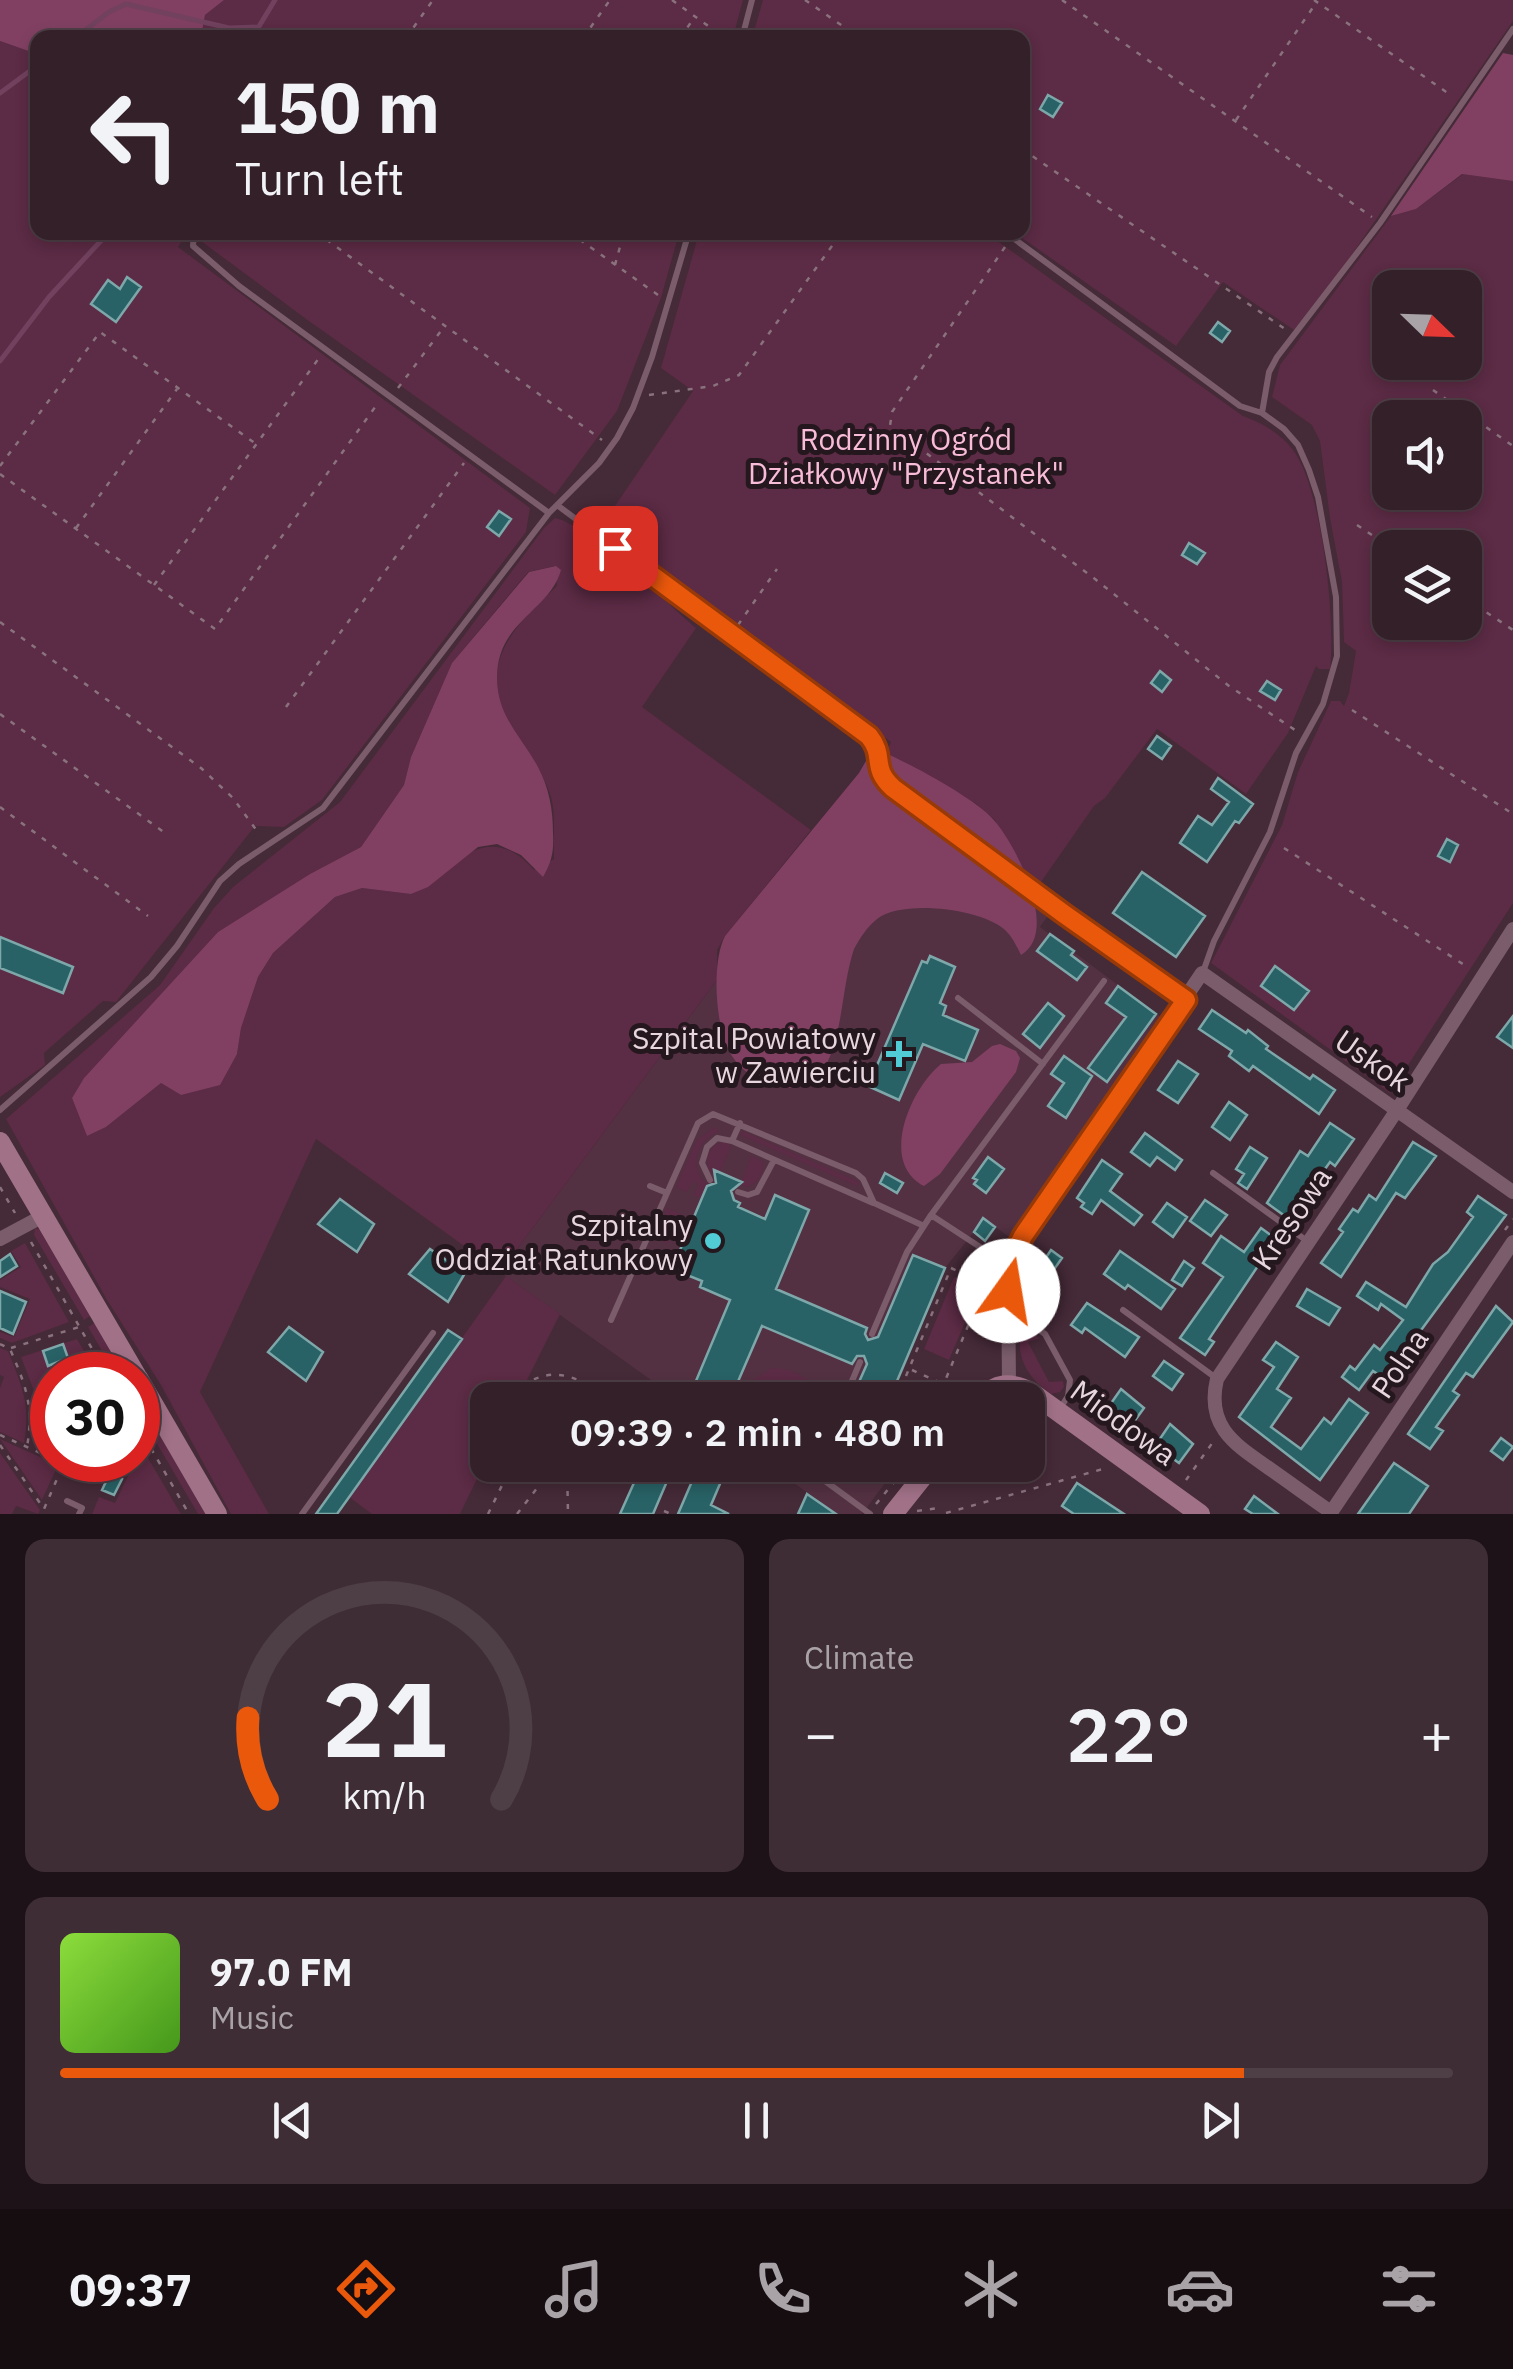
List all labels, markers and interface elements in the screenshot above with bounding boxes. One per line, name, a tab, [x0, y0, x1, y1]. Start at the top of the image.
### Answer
text: 150 m	[235, 61, 440, 152]
icon: left	[70, 70, 200, 200]
text: Turn left	[235, 149, 404, 207]
north arrow	[1372, 270, 1482, 380]
map controls	[1372, 270, 1482, 640]
button: sound	[1372, 400, 1482, 510]
park label: Rodzinny Ogród Działkowy "Przystanek"	[748, 419, 1064, 492]
pin	[573, 506, 658, 591]
icon: arrive	[588, 521, 643, 576]
button: layers	[1372, 530, 1482, 640]
place label: Szpital Powiatowy w Zawierciu	[632, 1018, 876, 1091]
street label: Uskok	[1328, 1020, 1418, 1100]
marker: Szpital Powiatowy w Zawierciu	[886, 1041, 912, 1067]
street label: Kresowa	[1242, 1159, 1340, 1277]
place label: Szpitalny Oddział Ratunkowy	[435, 1205, 693, 1278]
marker: Szpitalny Oddział Ratunkowy	[702, 1230, 724, 1252]
position arrow	[956, 1239, 1060, 1343]
street label: Polna	[1362, 1321, 1436, 1405]
speed limit sign: 30	[30, 1352, 160, 1482]
street label: Miodowa	[1063, 1371, 1185, 1473]
text: 09:39 · 2 min · 480 m	[570, 1407, 945, 1456]
text: Climate	[804, 1636, 914, 1678]
text: 21	[322, 1650, 447, 1786]
text: 22°	[1066, 1685, 1191, 1783]
text: −	[804, 1698, 837, 1769]
text: +	[1420, 1698, 1453, 1769]
text: km/h	[342, 1772, 427, 1819]
text: 97.0 FM	[210, 1947, 353, 1996]
text: Music	[210, 1996, 294, 2038]
icon: previous	[265, 2093, 320, 2148]
icon: pause	[729, 2093, 784, 2148]
icon: next	[1193, 2093, 1248, 2148]
icon: directions	[331, 2254, 401, 2324]
icon: music	[539, 2254, 609, 2324]
icon: phone	[748, 2254, 818, 2324]
icon: climate	[956, 2254, 1026, 2324]
icon: car	[1165, 2254, 1235, 2324]
icon: filters	[1374, 2254, 1444, 2324]
text: 09:37	[69, 2260, 192, 2318]

